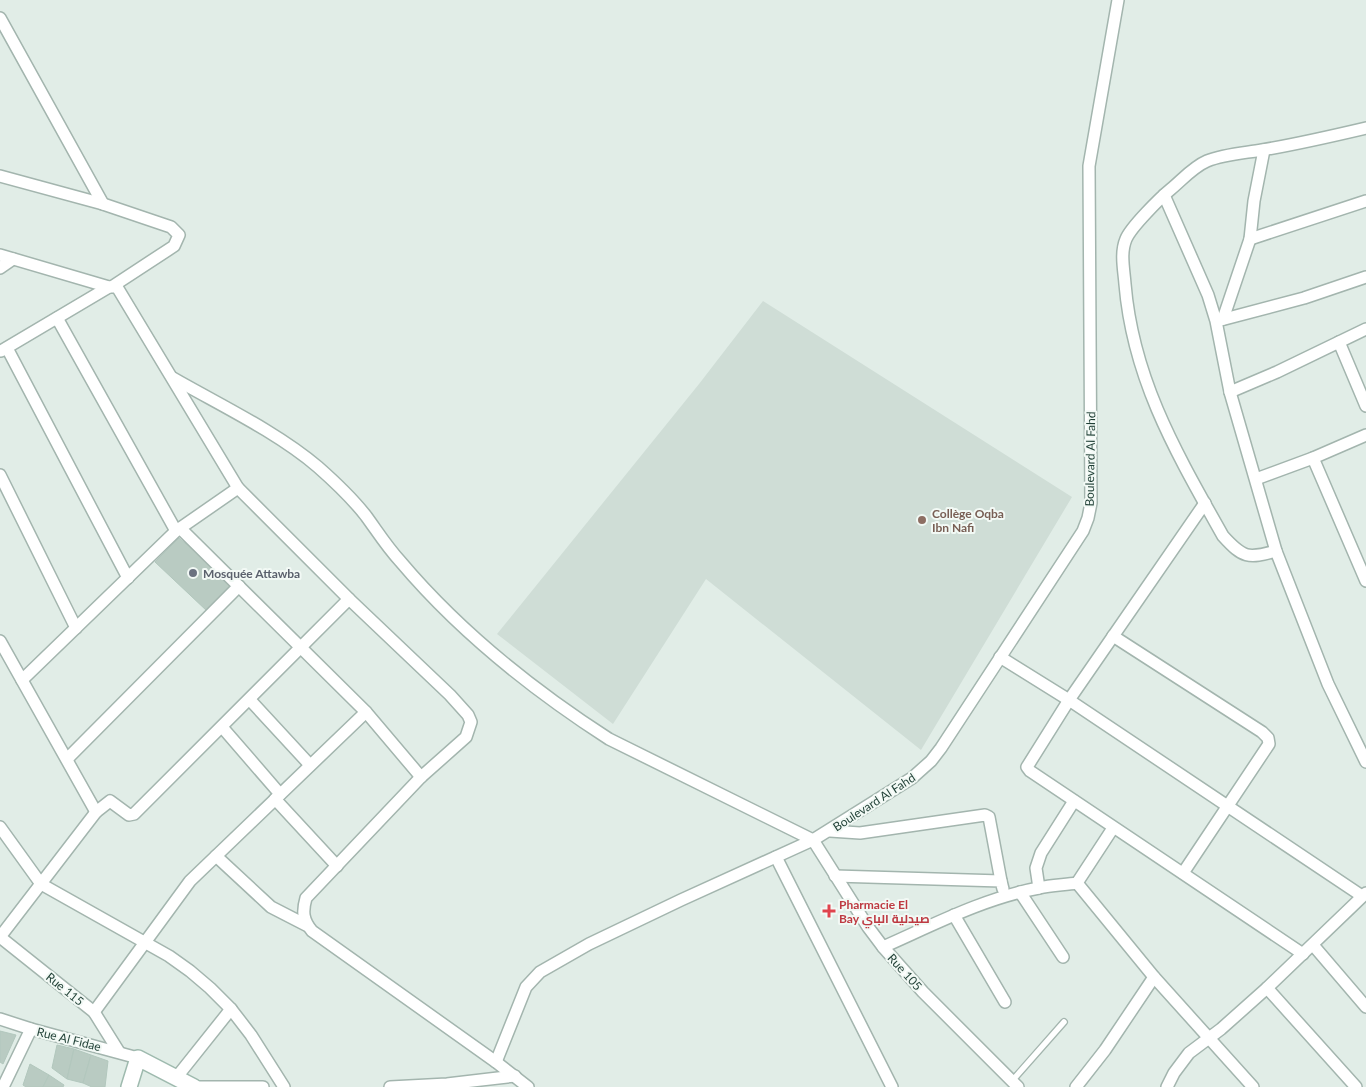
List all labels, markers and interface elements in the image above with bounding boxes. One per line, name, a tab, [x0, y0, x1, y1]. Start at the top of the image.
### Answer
street label: Boulevard Al Fahd	[1082, 411, 1098, 507]
place label: Collège Oqba Ibn Nafi	[932, 506, 1004, 535]
marker: Collège Oqba Ibn Nafi	[916, 514, 928, 526]
place label: Mosquée Attawba	[203, 566, 300, 581]
marker: Mosquée Attawba	[187, 567, 199, 579]
street label: Boulevard Al Fahd	[830, 770, 918, 834]
place label: Pharmacie El Bay صيدلية الباي	[839, 897, 930, 929]
marker: Pharmacie El Bay صيدلية الباي	[823, 905, 835, 917]
street label: Rue 105	[885, 951, 925, 993]
street label: Rue 115	[43, 969, 87, 1009]
street label: Rue Al Fidae	[35, 1024, 103, 1054]

